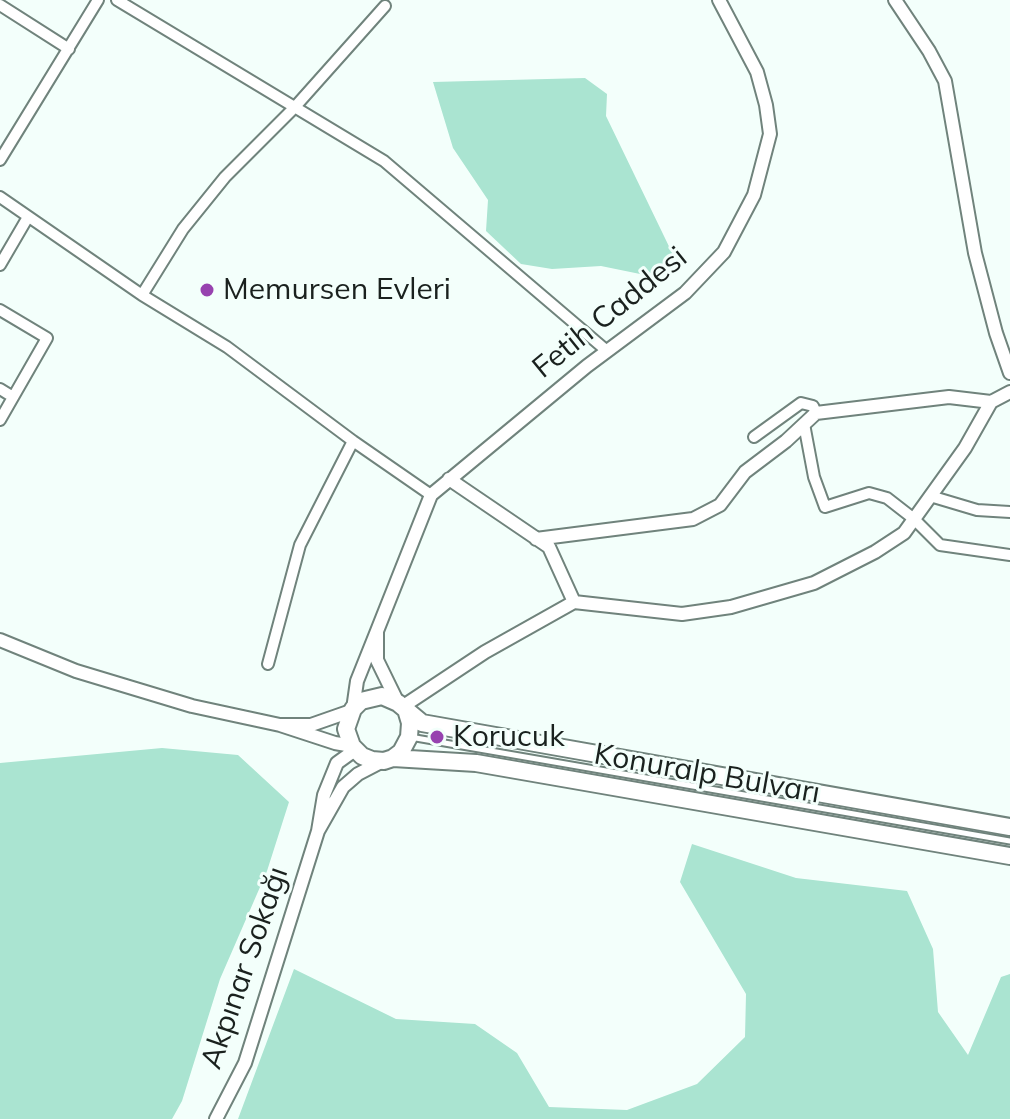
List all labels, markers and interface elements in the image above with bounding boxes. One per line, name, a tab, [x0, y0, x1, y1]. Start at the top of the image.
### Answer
street label: Fetih Caddesi	[526, 240, 694, 386]
place label: Memursen Evleri	[223, 272, 451, 308]
marker: Memursen Evleri	[198, 281, 216, 299]
place label: Korucuk	[453, 719, 565, 755]
marker: Korucuk	[428, 728, 446, 746]
street label: Konuralp Bulvarı	[591, 736, 823, 812]
street label: Akpınar Sokağı	[194, 862, 296, 1074]

